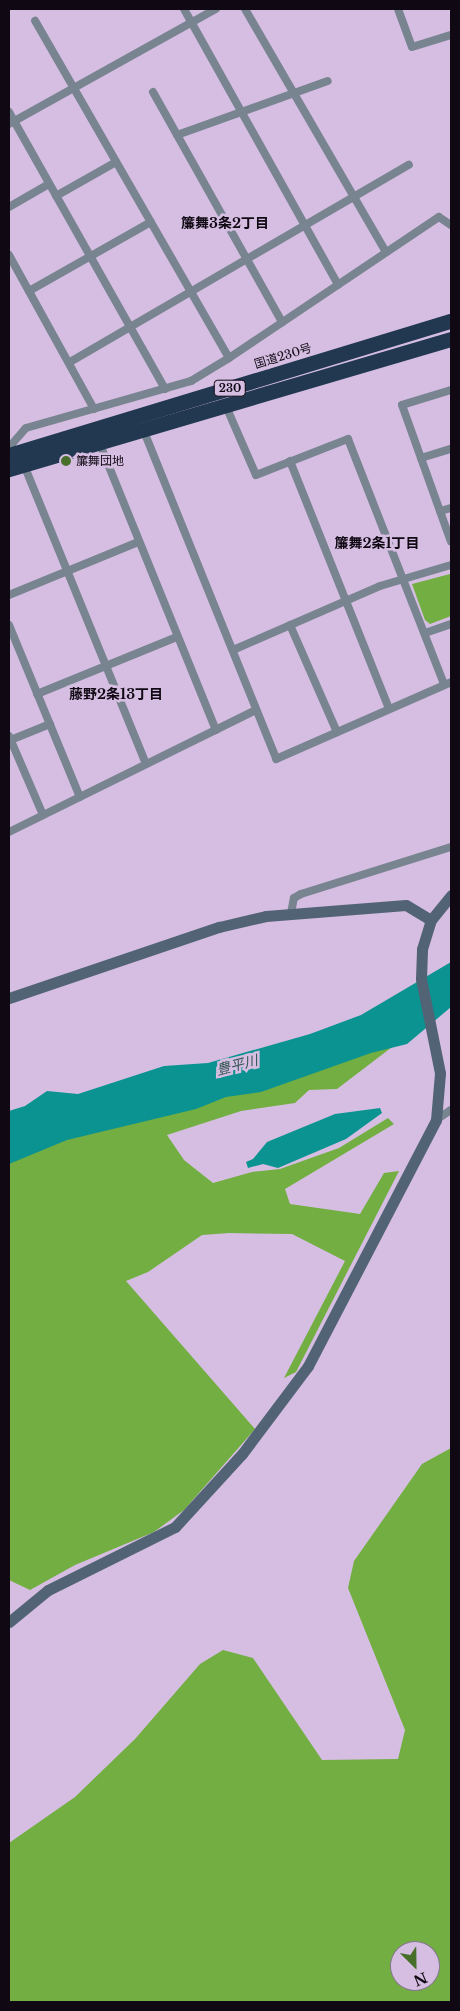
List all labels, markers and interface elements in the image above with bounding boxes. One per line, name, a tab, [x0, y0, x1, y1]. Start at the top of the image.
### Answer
district label: 簾舞3条2丁目	[181, 215, 269, 231]
street label: 国道230号	[253, 340, 313, 372]
road number: 230	[214, 379, 246, 396]
place label: 簾舞団地	[76, 454, 124, 468]
marker: 簾舞団地	[60, 455, 72, 467]
district label: 簾舞2条1丁目	[334, 535, 420, 551]
district label: 藤野2条13丁目	[69, 686, 163, 702]
water label: 豊平川	[215, 1052, 259, 1078]
north arrow	[390, 1941, 440, 1991]
text: N	[411, 1968, 430, 1990]

